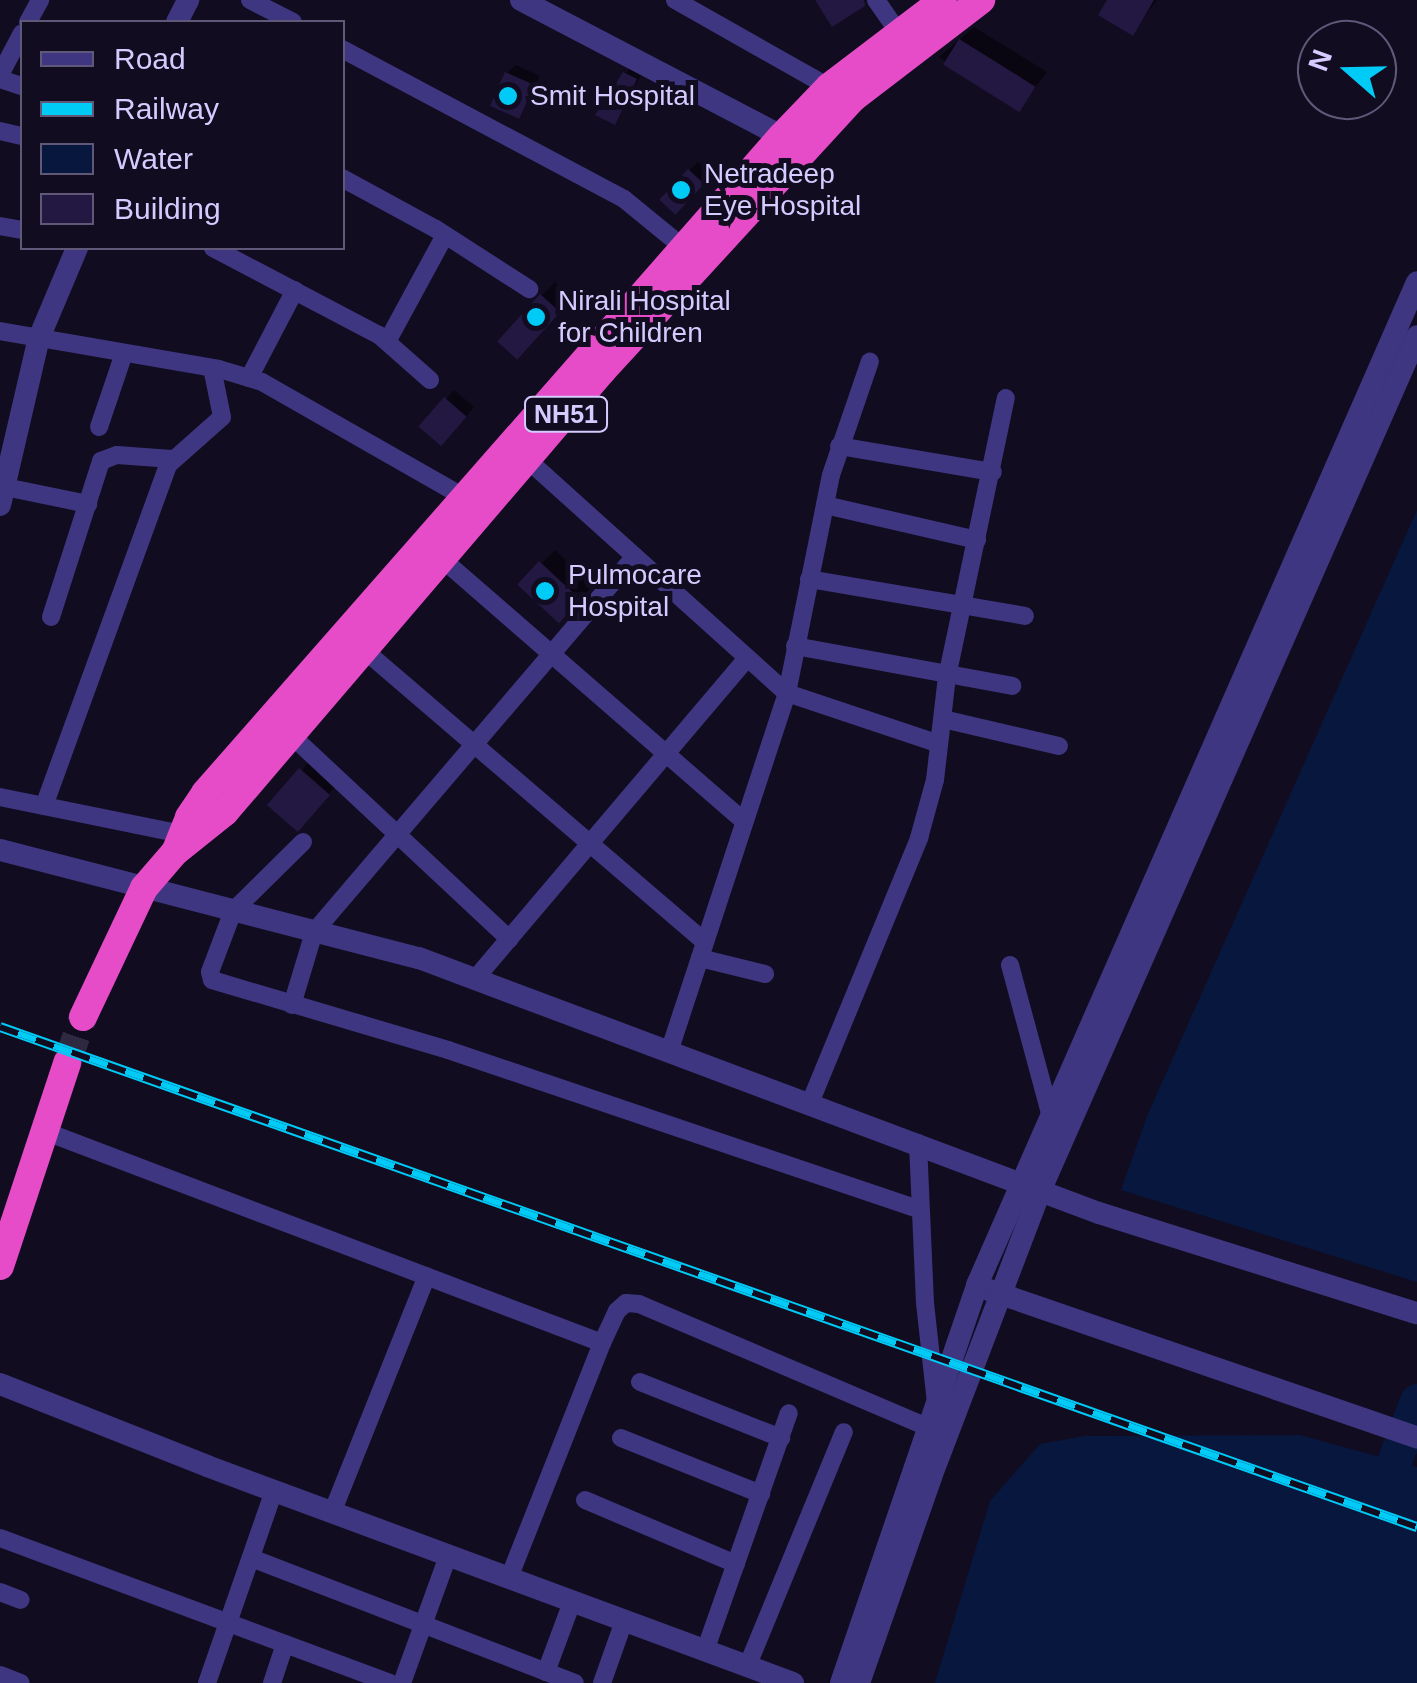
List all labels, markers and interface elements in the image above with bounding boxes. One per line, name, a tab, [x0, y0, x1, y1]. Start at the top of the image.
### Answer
legend	[20, 20, 345, 250]
north arrow	[1297, 20, 1397, 120]
text: Road	[114, 42, 186, 75]
text: N	[1302, 45, 1338, 75]
place label: Smit Hospital	[530, 79, 695, 113]
marker: Smit Hospital	[495, 83, 521, 109]
text: Railway	[114, 92, 219, 125]
text: Water	[114, 142, 193, 175]
place label: Netradeep Eye Hospital	[704, 157, 861, 223]
marker: Netradeep Eye Hospital	[668, 177, 694, 203]
text: Building	[114, 192, 221, 225]
place label: Nirali Hospital for Children	[558, 284, 731, 350]
marker: Nirali Hospital for Children	[523, 304, 549, 330]
road number: NH51	[524, 394, 608, 434]
place label: Pulmocare Hospital	[568, 558, 702, 624]
marker: Pulmocare Hospital	[532, 578, 558, 604]

